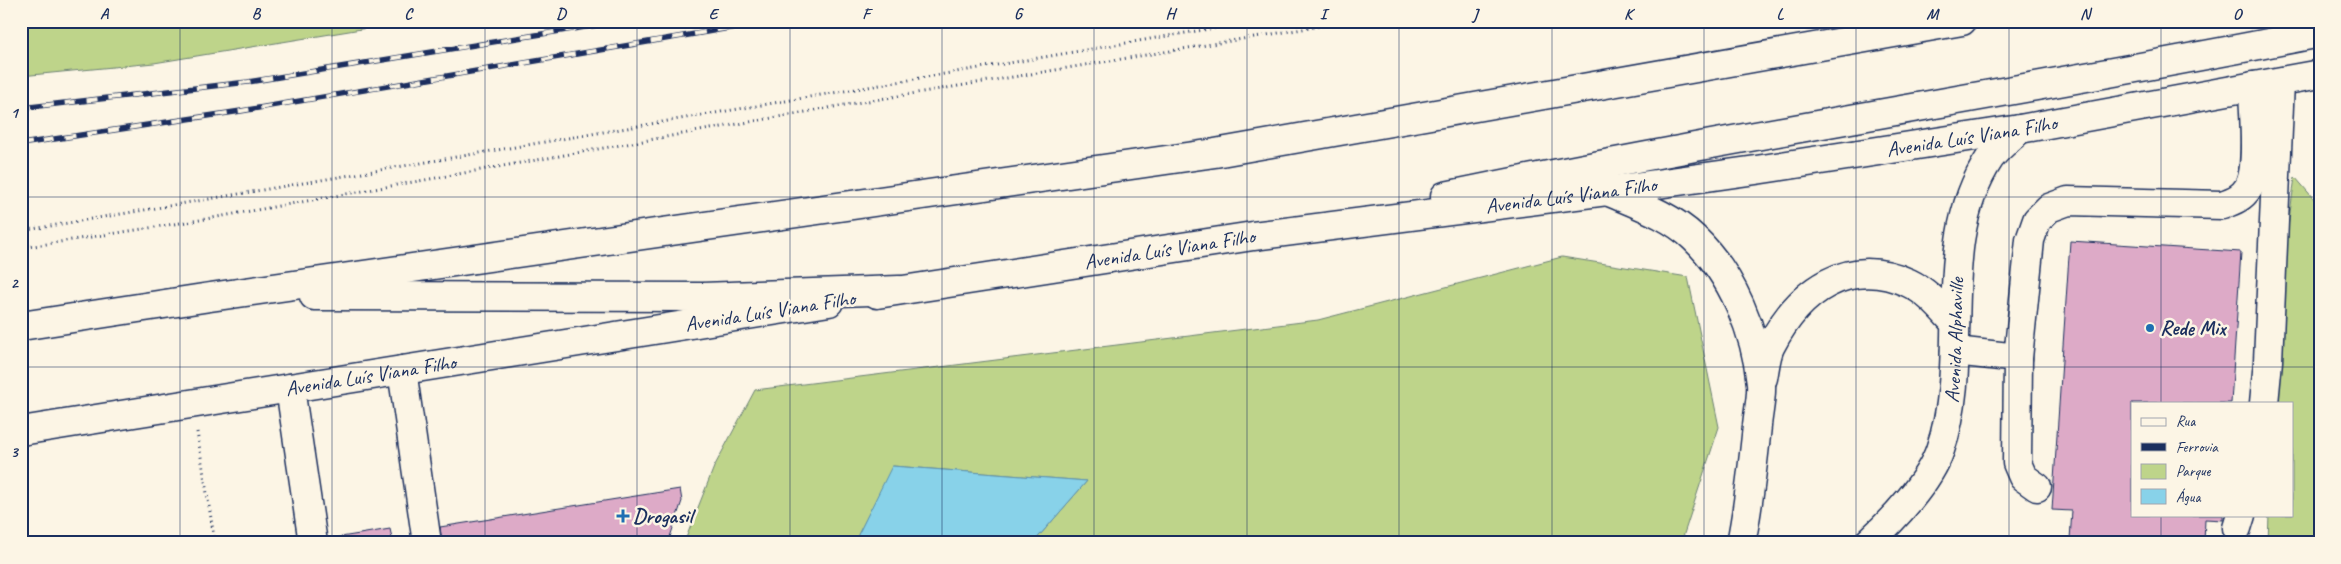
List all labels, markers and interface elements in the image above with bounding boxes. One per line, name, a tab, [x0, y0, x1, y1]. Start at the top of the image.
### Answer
text: A	[100, 4, 110, 24]
text: B	[252, 4, 262, 24]
text: C	[404, 4, 414, 24]
text: D	[556, 4, 567, 24]
text: E	[709, 4, 720, 24]
text: F	[862, 4, 873, 24]
text: G	[1014, 4, 1024, 24]
text: H	[1165, 4, 1177, 24]
text: I	[1320, 4, 1330, 24]
text: J	[1471, 4, 1480, 24]
text: K	[1624, 4, 1636, 24]
text: L	[1777, 4, 1785, 24]
text: M	[1926, 4, 1940, 24]
text: N	[2080, 4, 2093, 24]
text: O	[2233, 4, 2243, 24]
text: 1	[10, 103, 19, 123]
street label: Avenida Luís Viana Filho	[1885, 109, 2061, 163]
street label: Avenida Luís Viana Filho	[1484, 171, 1661, 219]
street label: Avenida Luís Viana Filho	[1083, 223, 1259, 275]
text: 2	[10, 273, 19, 293]
street label: Avenida Alphaville	[1938, 276, 1970, 404]
street label: Avenida Luís Viana Filho	[683, 284, 859, 337]
place label: Rede Mix	[2160, 315, 2227, 341]
marker: Rede Mix	[2144, 322, 2156, 334]
street label: Avenida Luís Viana Filho	[284, 348, 460, 402]
legend	[2131, 402, 2294, 516]
text: Rua	[2176, 412, 2196, 431]
text: Ferrovia	[2176, 438, 2219, 457]
text: 3	[10, 442, 19, 462]
text: Parque	[2176, 462, 2212, 481]
text: Água	[2176, 488, 2201, 507]
place label: Drogasil	[633, 503, 696, 529]
marker: Drogasil	[617, 510, 629, 522]

